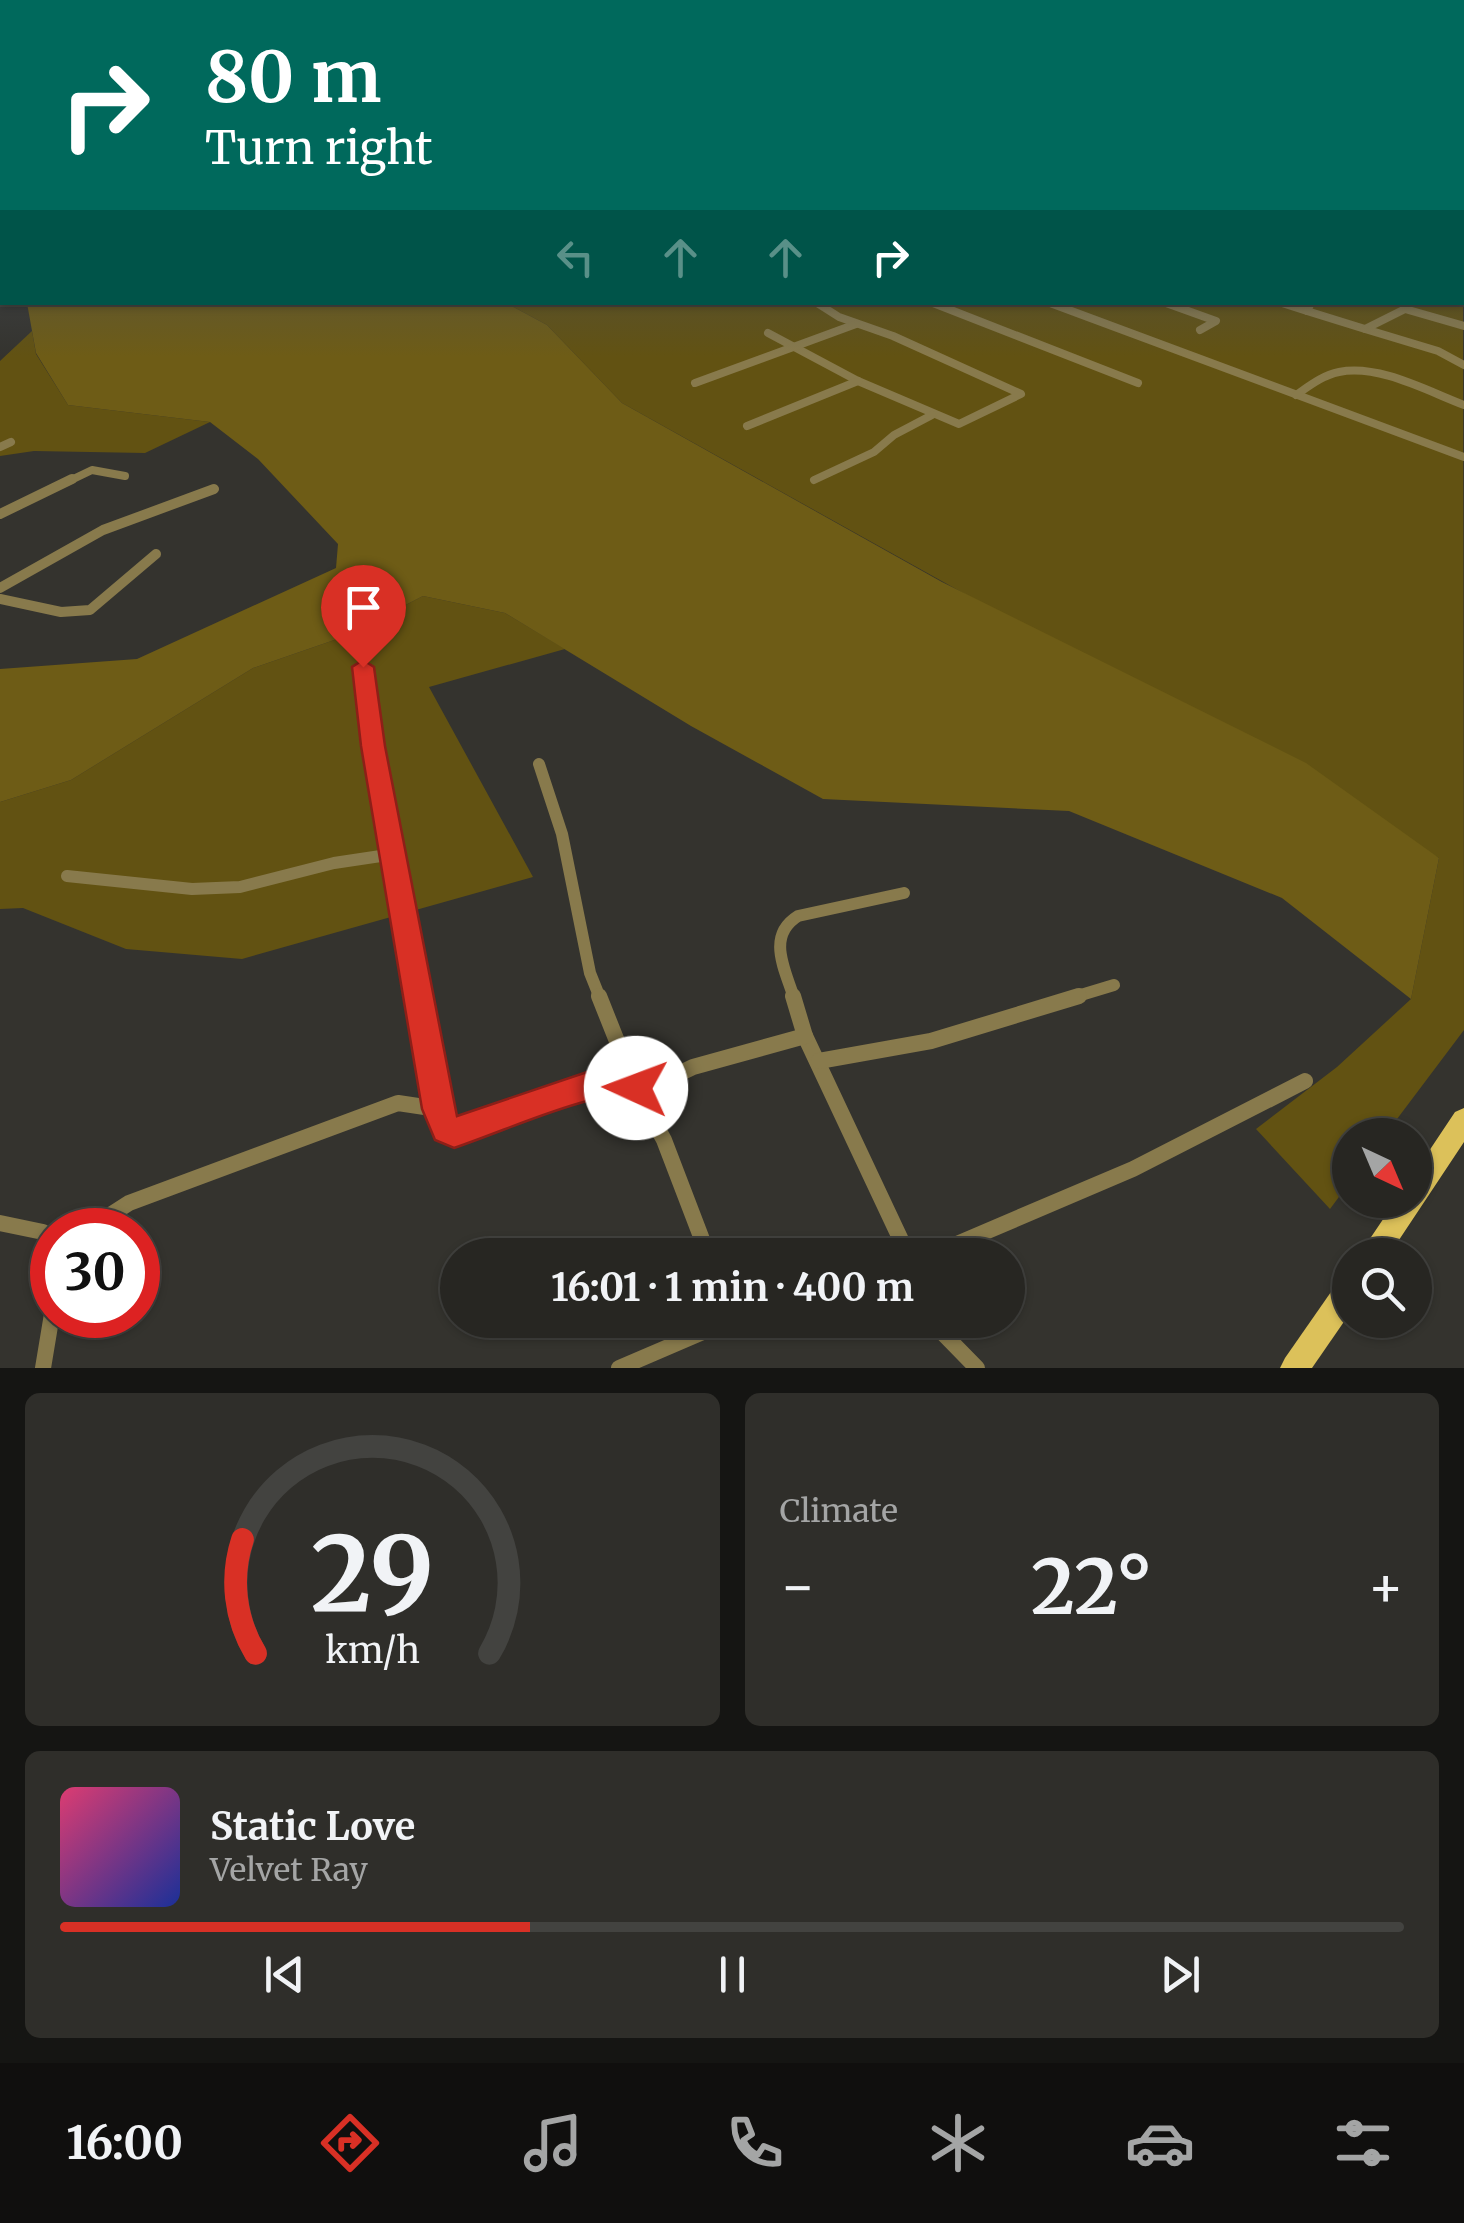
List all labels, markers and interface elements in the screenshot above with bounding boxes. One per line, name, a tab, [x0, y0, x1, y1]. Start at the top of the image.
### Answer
text: 80 m	[205, 33, 381, 121]
icon: right	[40, 40, 170, 170]
text: Turn right	[205, 120, 433, 176]
icon: left	[548, 230, 603, 285]
icon: ahead	[653, 230, 708, 285]
icon: ahead	[758, 230, 813, 285]
icon: right	[863, 230, 918, 285]
pin	[321, 565, 406, 668]
icon: arrive	[336, 580, 391, 635]
position arrow	[584, 1036, 688, 1140]
north arrow	[1332, 1118, 1432, 1218]
map controls	[1332, 1118, 1432, 1338]
speed limit sign: 30	[30, 1208, 160, 1338]
button: search	[1332, 1238, 1432, 1338]
text: 16:01 · 1 min · 400 m	[551, 1264, 914, 1311]
text: Climate	[780, 1491, 898, 1531]
text: 29	[310, 1509, 434, 1639]
text: 22°	[1031, 1540, 1153, 1634]
text: −	[780, 1552, 816, 1621]
text: +	[1367, 1552, 1404, 1621]
text: km/h	[325, 1628, 420, 1673]
text: Static Love	[210, 1803, 415, 1850]
text: Velvet Ray	[210, 1850, 368, 1890]
icon: previous	[257, 1947, 312, 2002]
icon: pause	[705, 1947, 760, 2002]
icon: next	[1153, 1947, 1208, 2002]
icon: directions	[315, 2108, 385, 2178]
icon: music	[518, 2108, 588, 2178]
icon: phone	[720, 2108, 790, 2178]
icon: climate	[923, 2108, 993, 2178]
icon: car	[1125, 2108, 1195, 2178]
icon: filters	[1328, 2108, 1398, 2178]
text: 16:00	[66, 2115, 183, 2171]

